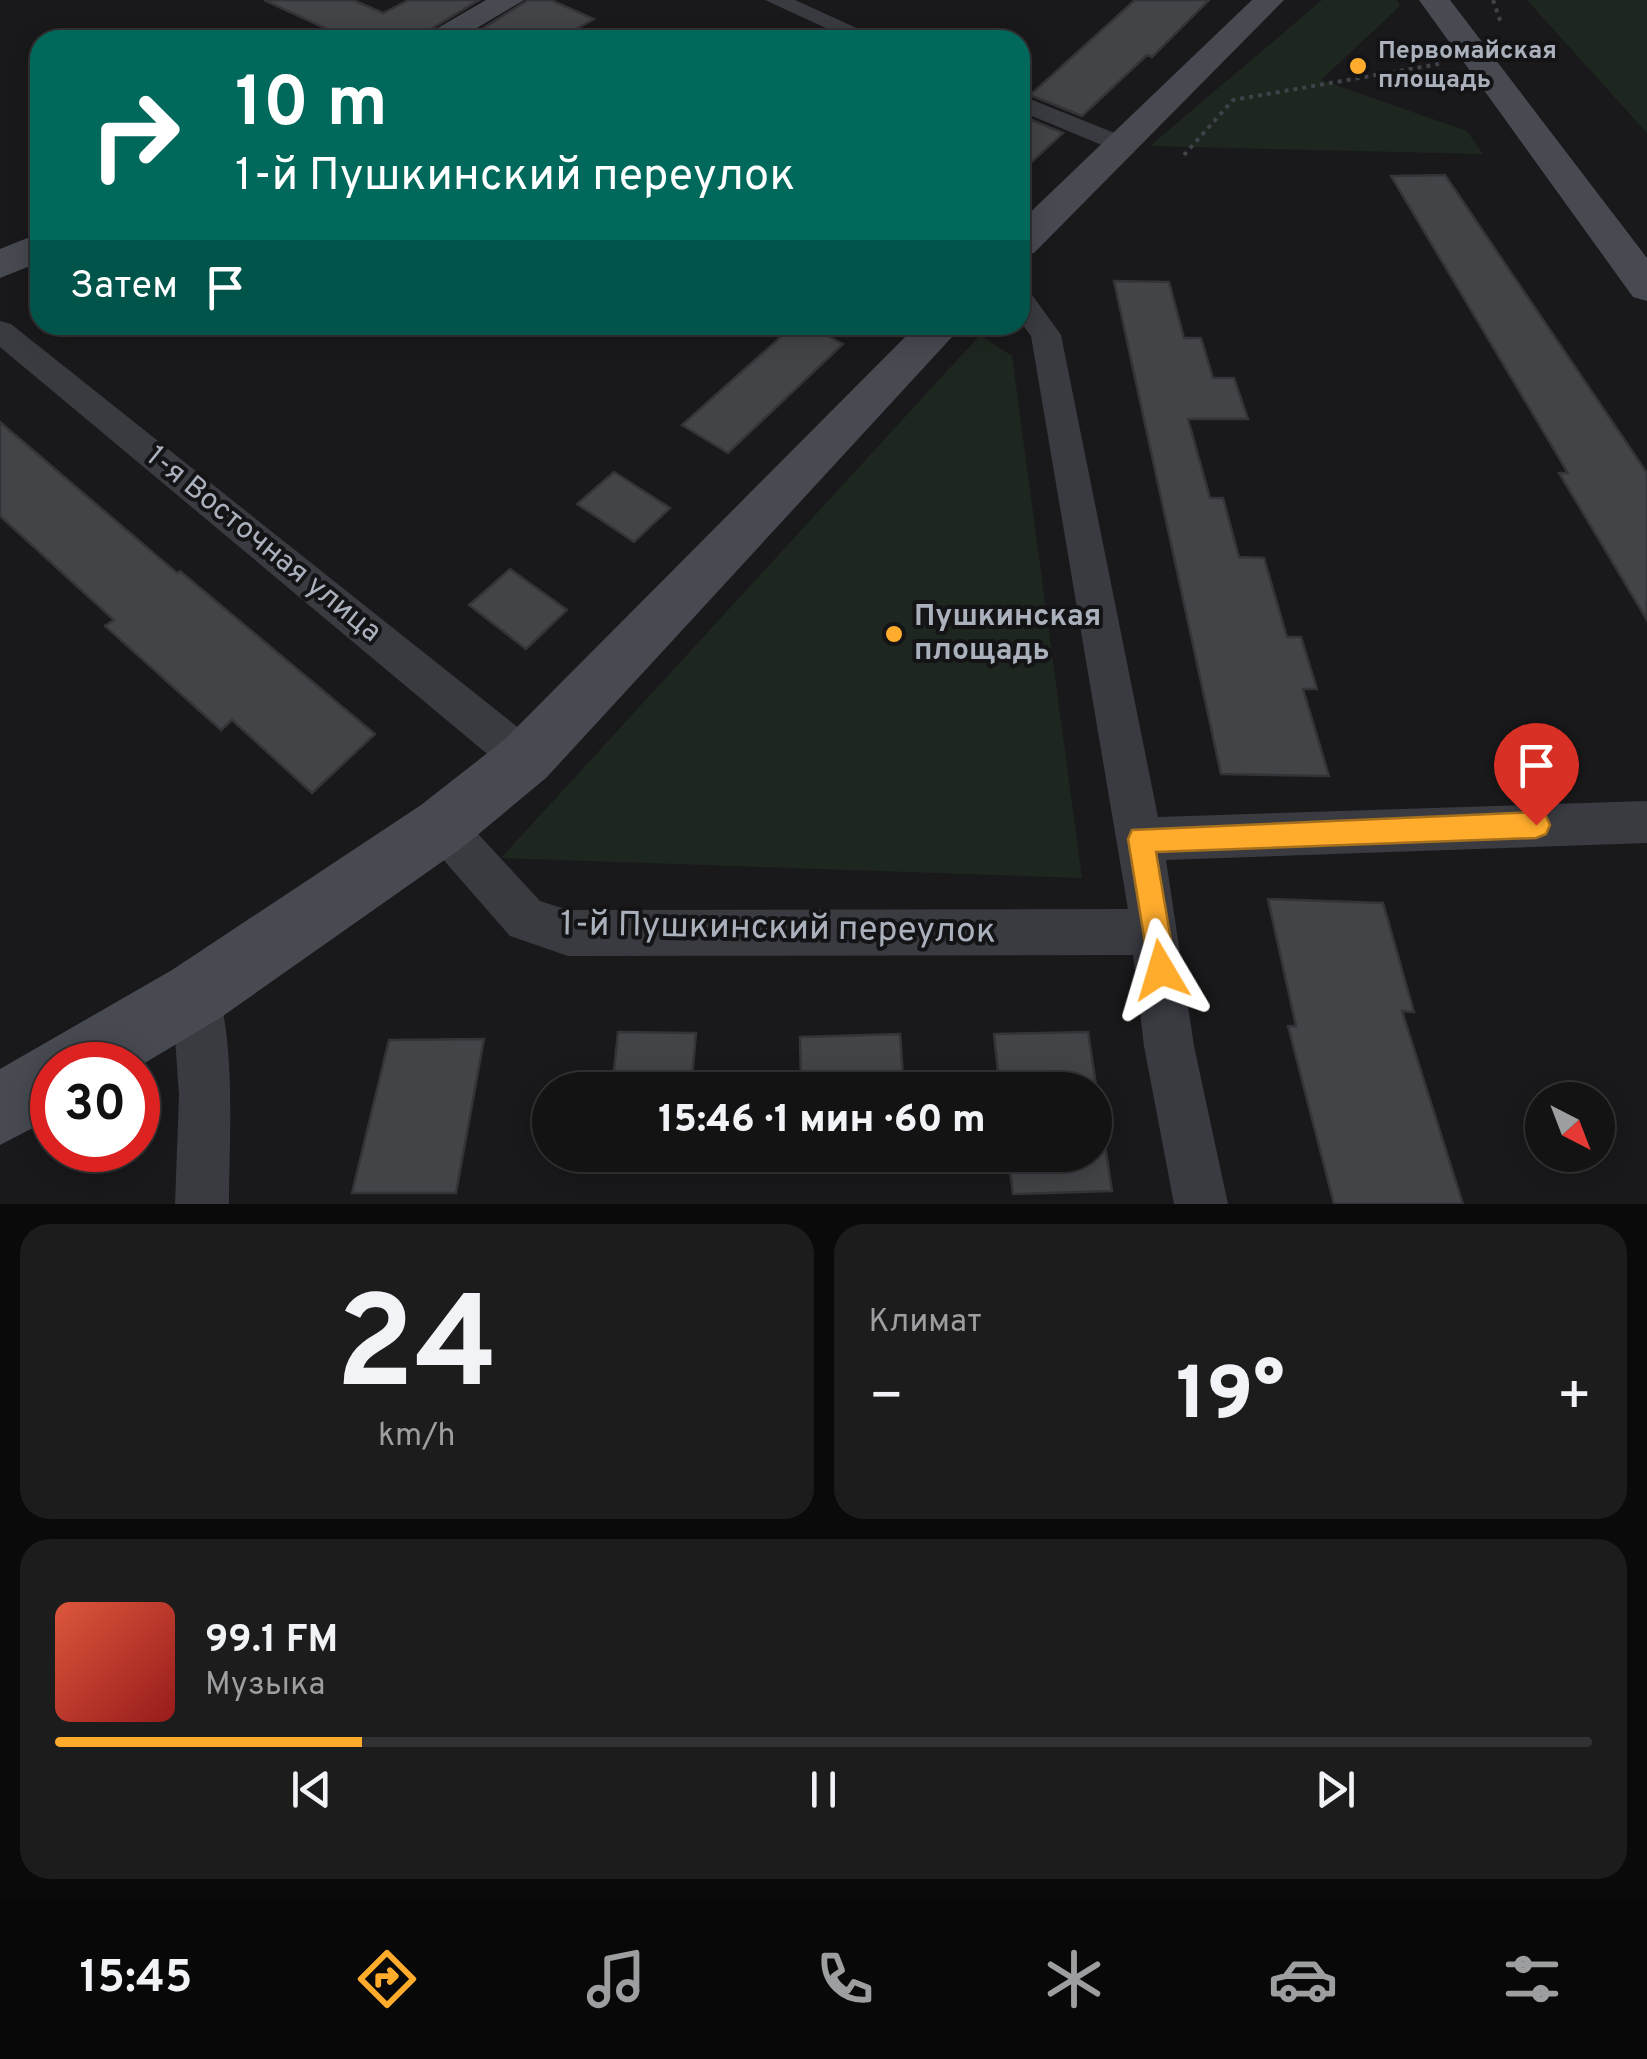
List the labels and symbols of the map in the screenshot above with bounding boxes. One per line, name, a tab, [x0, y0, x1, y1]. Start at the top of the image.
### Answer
place label: Первомайская площадь	[1378, 36, 1557, 97]
marker: Первомайская площадь	[1347, 55, 1369, 77]
street label: 1-я Восточная улица	[138, 439, 388, 651]
place label: Пушкинская площадь	[914, 599, 1101, 670]
marker: Пушкинская площадь	[883, 623, 905, 645]
pin	[1494, 723, 1579, 826]
street label: 1-й Пушкинский переулок	[560, 903, 996, 955]
position arrow	[1109, 918, 1213, 1022]
speed limit sign: 30	[30, 1042, 160, 1172]
north arrow	[1525, 1082, 1615, 1172]

